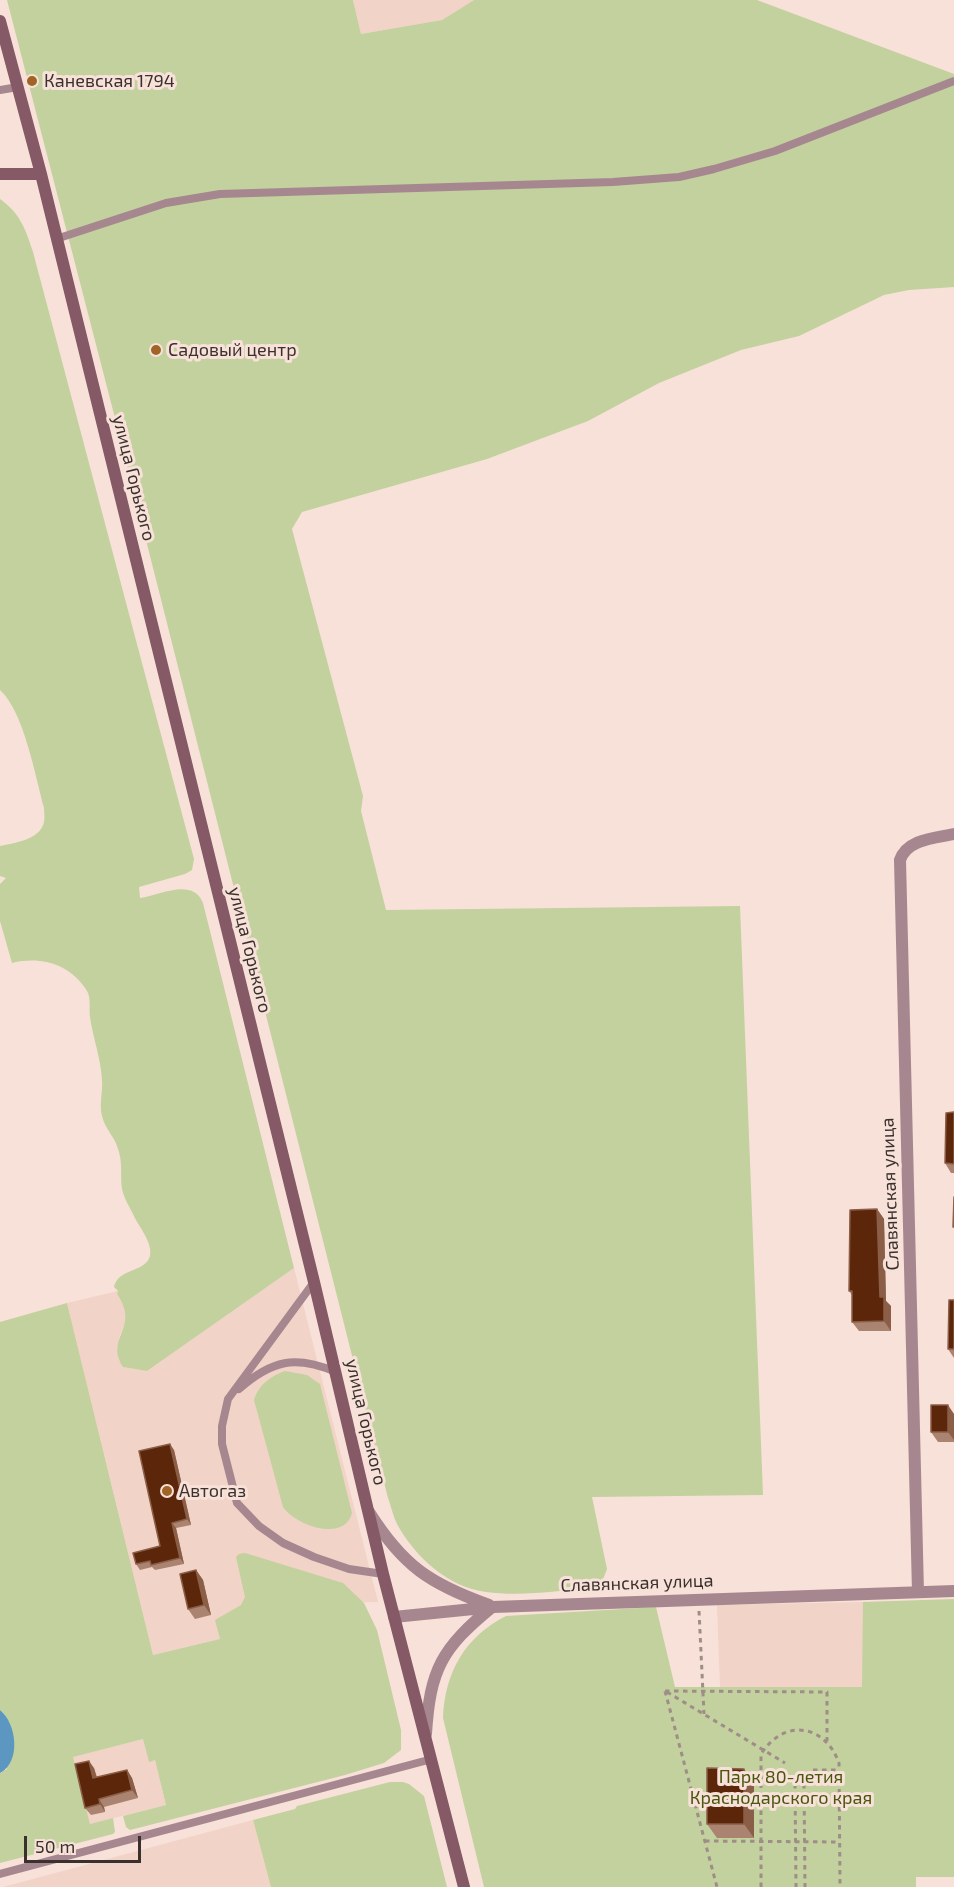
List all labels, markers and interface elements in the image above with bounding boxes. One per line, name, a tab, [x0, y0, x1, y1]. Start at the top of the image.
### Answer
place label: Каневская 1794	[44, 70, 175, 92]
marker: Каневская 1794	[25, 74, 39, 88]
place label: Садовый центр	[168, 339, 297, 361]
marker: Садовый центр	[149, 343, 163, 357]
street label: улица Горького	[108, 413, 160, 543]
street label: улица Горького	[224, 885, 276, 1015]
street label: Славянская улица	[877, 1117, 903, 1271]
street label: улица Горького	[341, 1357, 391, 1487]
place label: Автогаз	[179, 1480, 246, 1502]
marker: Автогаз	[160, 1484, 174, 1498]
street label: Славянская улица	[560, 1570, 714, 1596]
park label: Парк 80-летия Краснодарского края	[690, 1766, 872, 1808]
scale bar	[27, 1824, 144, 1862]
text: 50 m	[35, 1835, 75, 1857]

